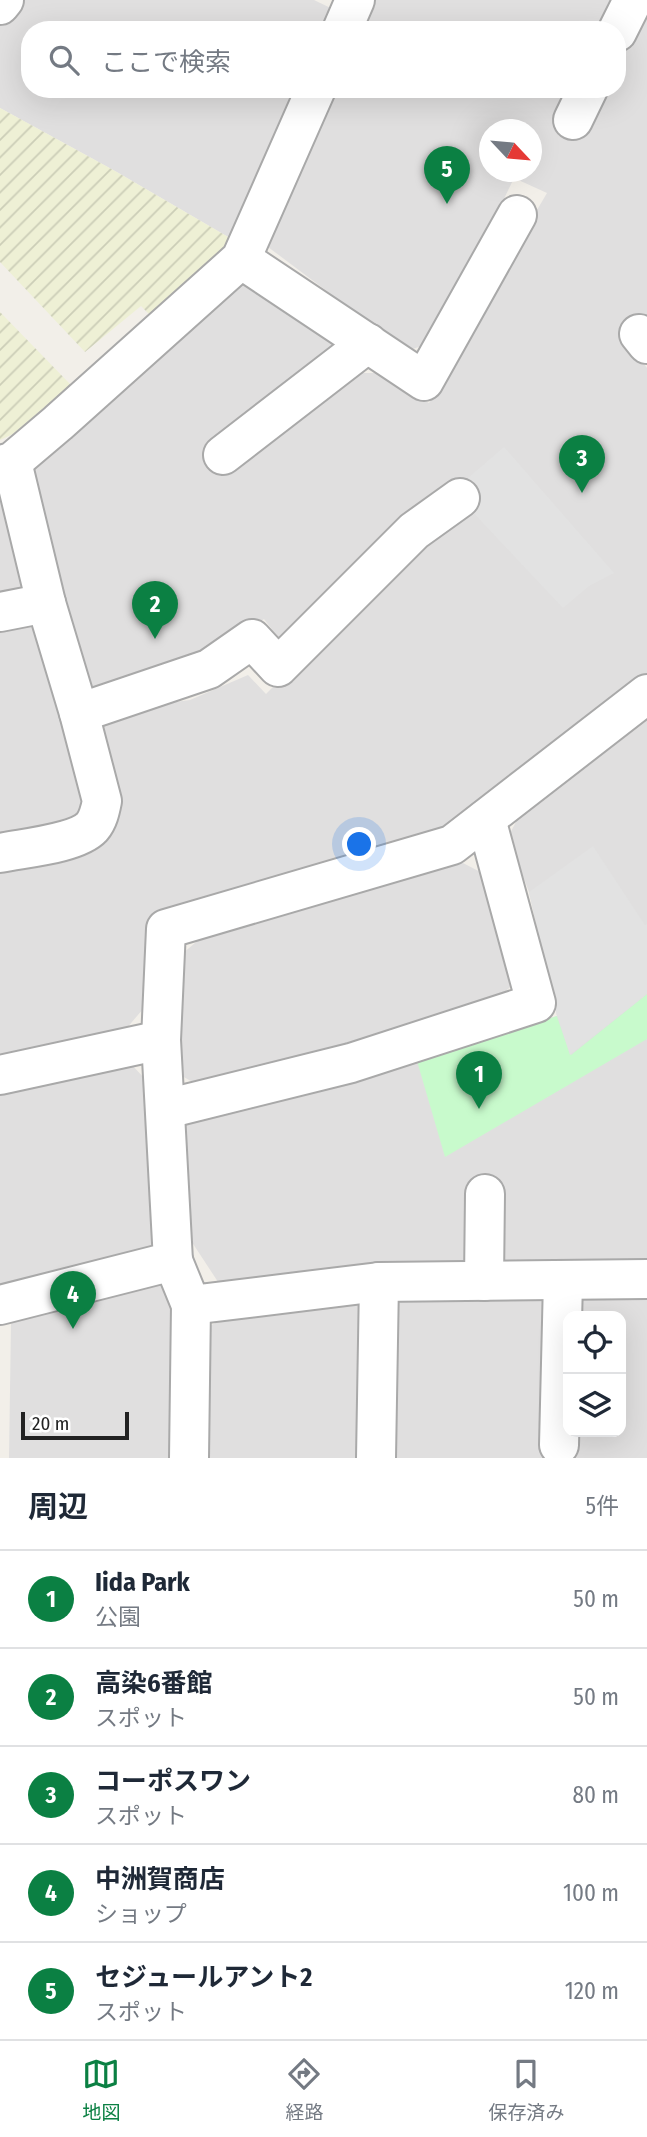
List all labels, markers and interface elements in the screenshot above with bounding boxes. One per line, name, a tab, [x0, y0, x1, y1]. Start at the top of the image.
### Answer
search box	[21, 21, 626, 98]
icon: search	[45, 41, 83, 79]
text: ここで検索	[101, 47, 231, 78]
north arrow	[479, 119, 542, 182]
pin: 5	[424, 146, 470, 204]
pin: 3	[559, 435, 605, 493]
pin: 2	[132, 581, 178, 639]
your location	[342, 827, 376, 861]
pin: 1	[456, 1051, 502, 1109]
pin: 4	[50, 1271, 96, 1329]
map controls	[563, 1311, 626, 1437]
button: locate	[563, 1311, 626, 1374]
button: layers	[563, 1374, 626, 1437]
scale bar	[21, 1409, 130, 1441]
text: 20 m	[32, 1412, 69, 1435]
text: 周辺	[28, 1489, 88, 1525]
text: 5件	[585, 1492, 619, 1520]
text: Iida Park	[95, 1567, 190, 1598]
text: 1	[46, 1585, 56, 1613]
text: 50 m	[573, 1585, 619, 1613]
text: 公園	[95, 1603, 141, 1631]
text: 高染6番館	[95, 1668, 213, 1699]
text: 2	[46, 1683, 56, 1711]
text: 50 m	[573, 1683, 619, 1711]
text: スポット	[95, 1704, 187, 1732]
text: コーポスワン	[95, 1766, 251, 1797]
text: 3	[46, 1781, 56, 1809]
text: 80 m	[572, 1781, 619, 1809]
text: スポット	[95, 1802, 187, 1830]
text: 中洲賀商店	[95, 1864, 225, 1895]
text: 4	[45, 1879, 57, 1907]
text: 100 m	[563, 1879, 619, 1907]
text: ショップ	[95, 1900, 187, 1928]
text: セジュールアント2	[95, 1962, 312, 1993]
text: 5	[45, 1977, 57, 2005]
text: 120 m	[565, 1977, 619, 2005]
text: スポット	[95, 1998, 187, 2026]
tab: 地図	[82, 2055, 121, 2124]
tab: 経路	[285, 2055, 324, 2124]
tab: 保存済み	[488, 2055, 565, 2124]

